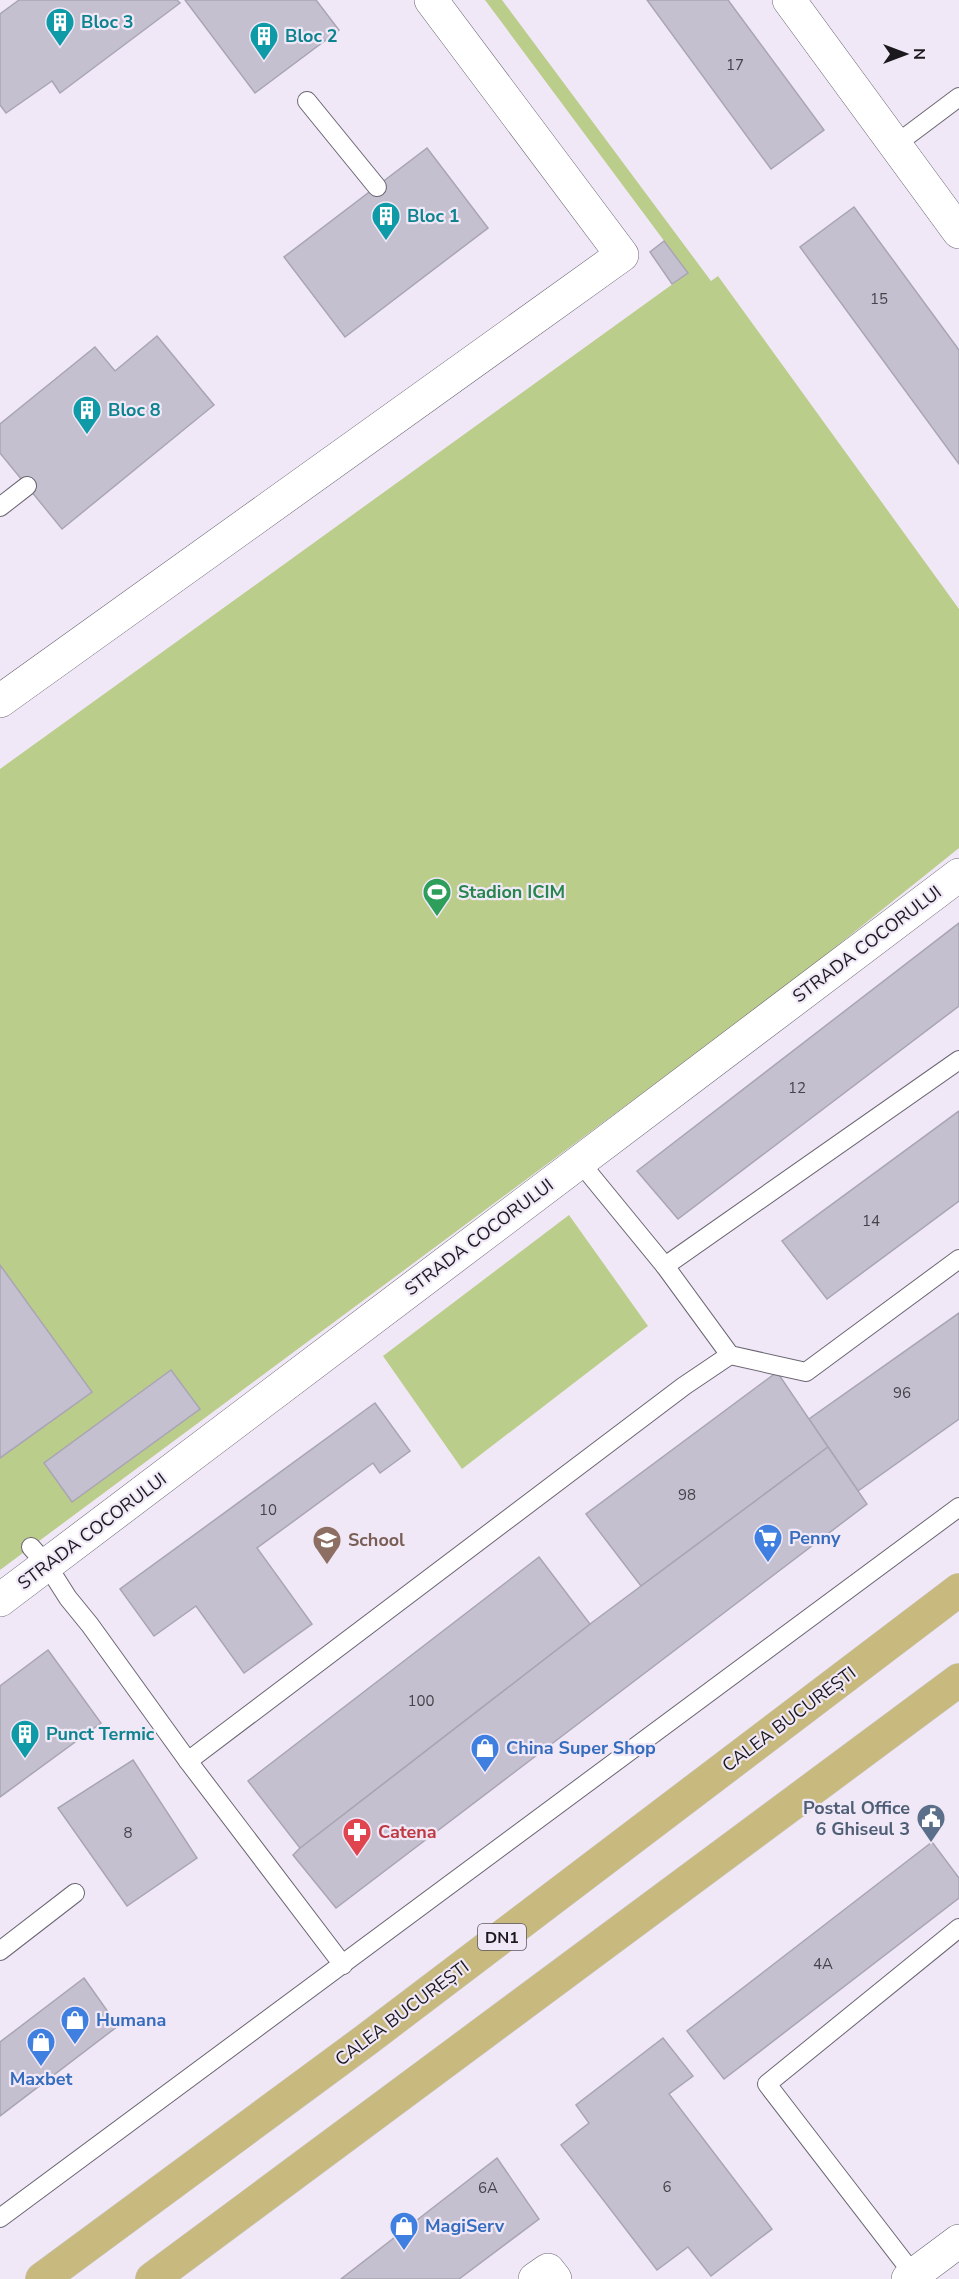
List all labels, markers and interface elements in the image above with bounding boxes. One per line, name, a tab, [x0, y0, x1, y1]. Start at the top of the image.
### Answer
building icon: Bloc 3	[44, 6, 76, 48]
place label: Bloc 3	[81, 10, 134, 34]
building icon: Bloc 2	[248, 20, 280, 62]
place label: Bloc 2	[285, 24, 338, 48]
north arrow	[875, 24, 935, 84]
text: N	[908, 48, 930, 60]
house number: 17	[726, 55, 744, 75]
building icon: Bloc 1	[370, 200, 402, 242]
place label: Bloc 1	[407, 204, 460, 228]
house number: 15	[870, 289, 888, 309]
building icon: Bloc 8	[71, 394, 103, 436]
place label: Bloc 8	[108, 398, 161, 422]
sports icon: Stadion ICIM	[421, 876, 453, 918]
place label: Stadion ICIM	[458, 880, 565, 904]
street label: STRADA COCORULUI	[788, 880, 946, 1008]
house number: 12	[788, 1078, 806, 1098]
street label: STRADA COCORULUI	[400, 1173, 558, 1301]
house number: 14	[862, 1211, 880, 1231]
house number: 96	[893, 1383, 911, 1403]
street label: STRADA COCORULUI	[13, 1467, 171, 1595]
house number: 98	[678, 1485, 696, 1505]
house number: 10	[259, 1500, 277, 1520]
supermarket icon: Penny	[752, 1522, 784, 1564]
school or university icon: School	[311, 1524, 343, 1566]
place label: Penny	[789, 1526, 841, 1550]
place label: School	[348, 1528, 405, 1552]
street label: CALEA BUCUREȘTI	[717, 1661, 861, 1777]
house number: 100	[407, 1691, 435, 1711]
building icon: Punct Termic	[9, 1718, 41, 1760]
place label: Punct Termic	[46, 1722, 155, 1746]
shop icon: China Super Shop	[469, 1732, 501, 1774]
place label: China Super Shop	[506, 1736, 656, 1760]
place label: Postal Office 6 Ghiseul 3	[803, 1796, 910, 1841]
public building icon: Postal Office 6 Ghiseul 3	[915, 1802, 947, 1844]
pharmacy icon: Catena	[341, 1816, 373, 1858]
place label: Catena	[378, 1820, 437, 1844]
house number: 8	[123, 1823, 133, 1843]
road number: DN1	[478, 1924, 526, 1950]
house number: 4A	[813, 1954, 833, 1974]
street label: CALEA BUCUREȘTI	[330, 1955, 474, 2071]
shop icon: Humana	[59, 2004, 91, 2046]
place label: Humana	[96, 2008, 166, 2032]
shop icon: Maxbet	[25, 2026, 57, 2068]
place label: Maxbet	[10, 2067, 72, 2091]
house number: 6	[662, 2177, 672, 2197]
house number: 6A	[478, 2178, 498, 2198]
shop icon: MagiServ	[388, 2210, 420, 2252]
place label: MagiServ	[425, 2214, 505, 2238]

